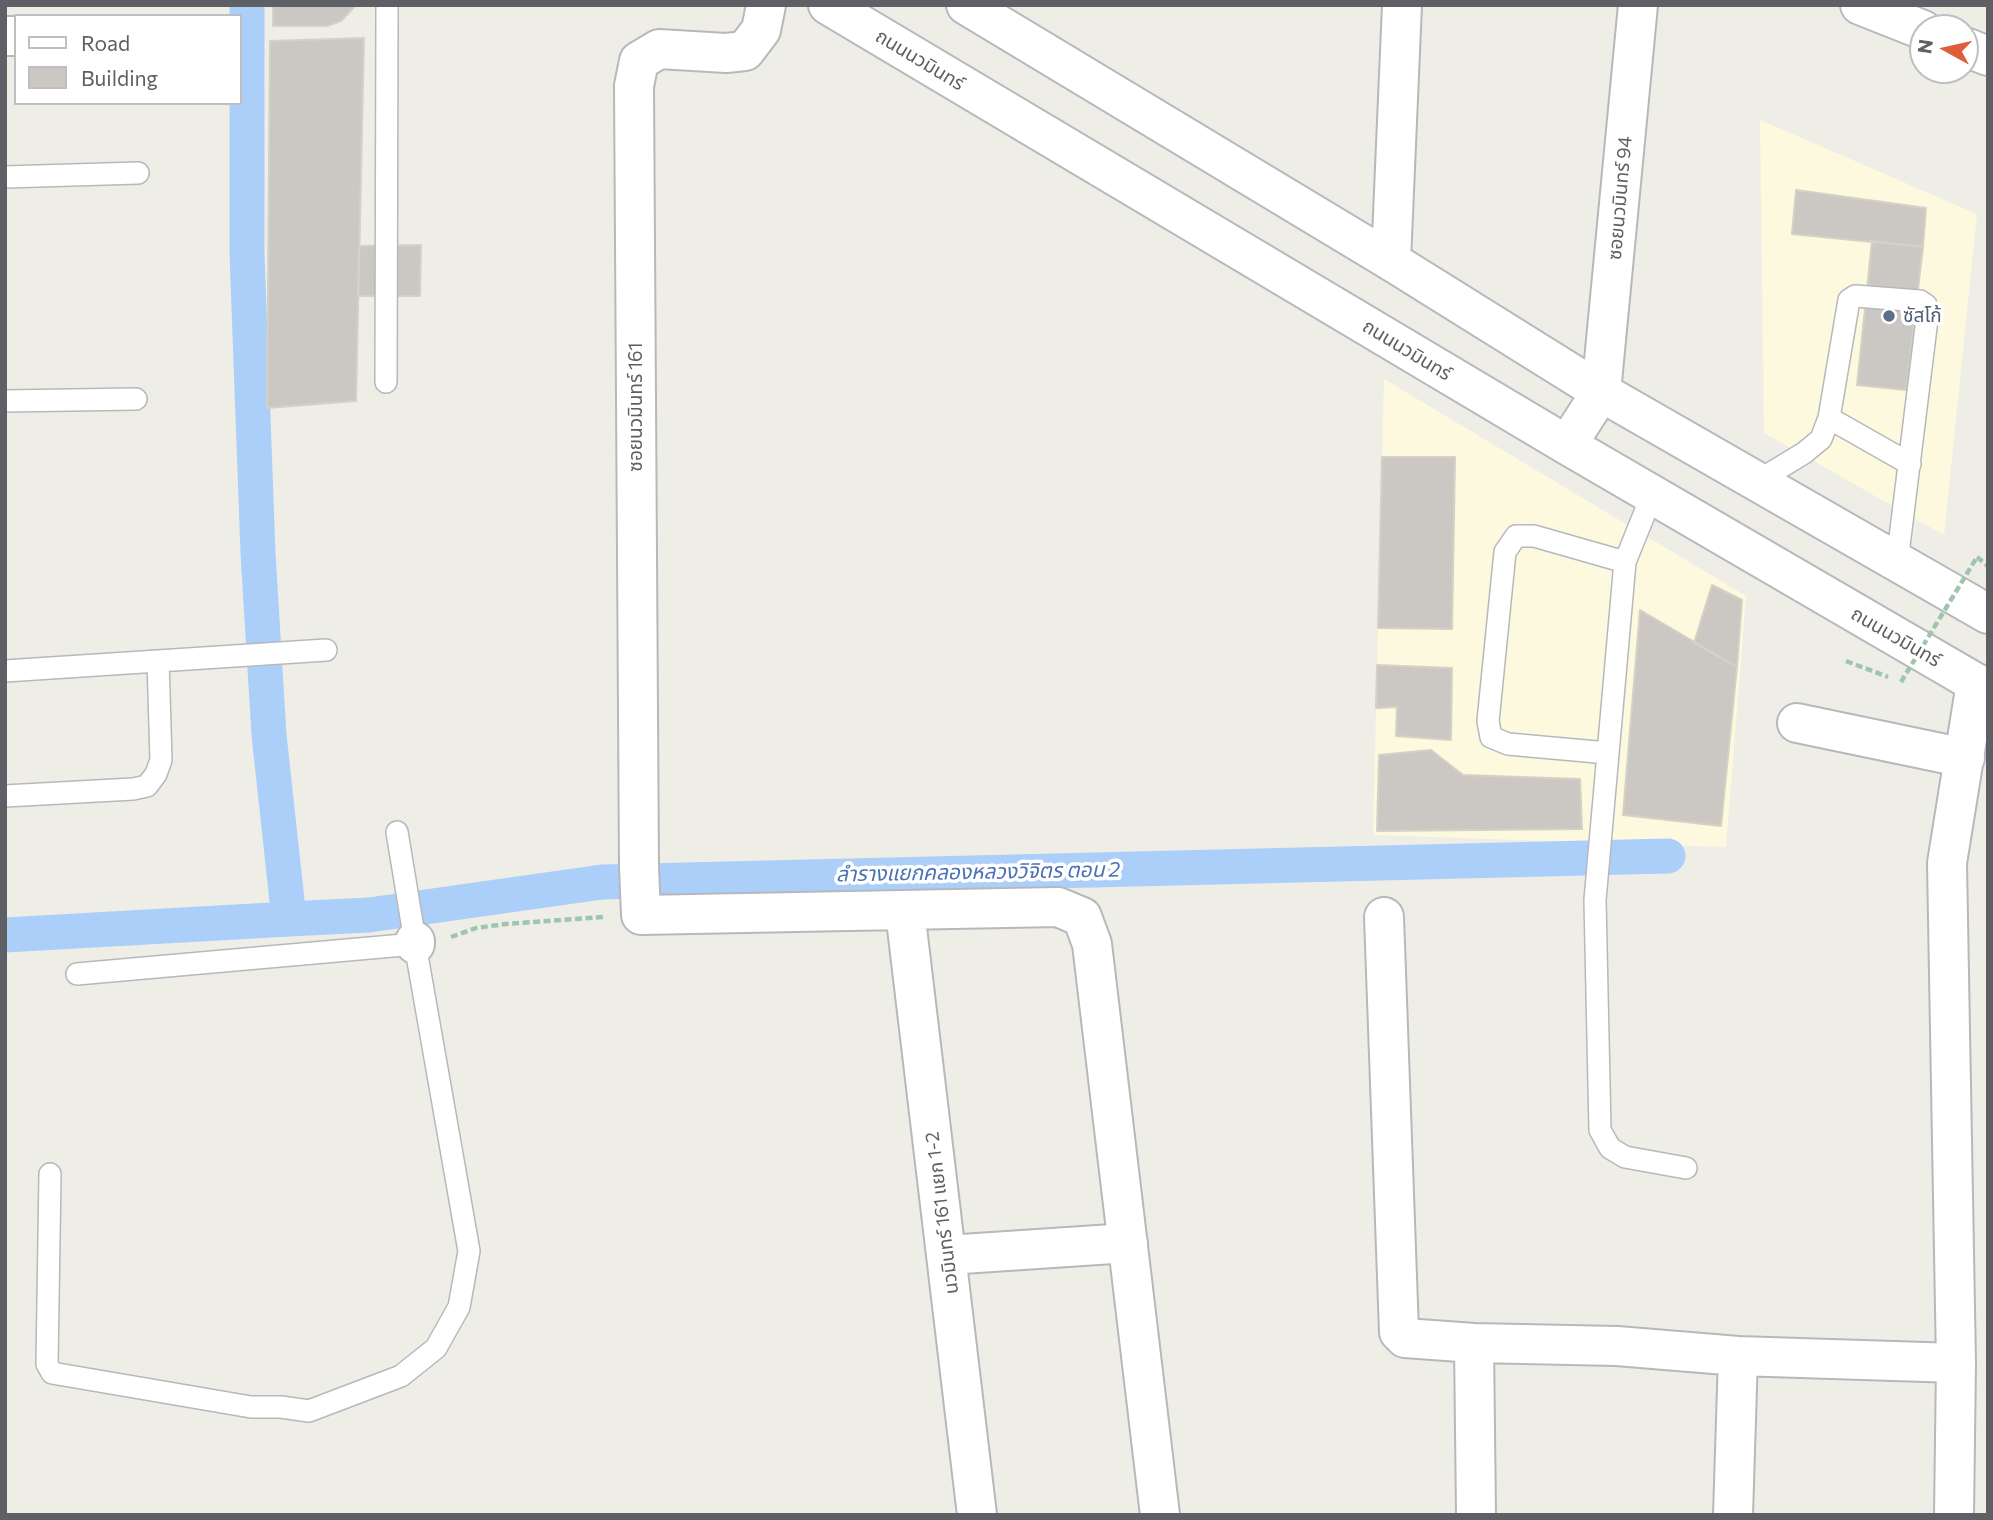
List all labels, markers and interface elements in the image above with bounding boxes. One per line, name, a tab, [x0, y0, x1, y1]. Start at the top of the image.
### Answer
legend	[14, 14, 242, 105]
north arrow	[1909, 14, 1979, 84]
street label: ถนนนวมินทร์	[871, 25, 969, 95]
text: Road	[81, 30, 130, 55]
text: N	[1912, 38, 1937, 55]
text: Building	[81, 65, 158, 90]
street label: ซอยนวมินทร์ 94	[1603, 135, 1637, 261]
place label: ซัสโก้	[1903, 305, 1942, 327]
marker: ซัสโก้	[1881, 308, 1897, 324]
street label: ถนนนวมินทร์	[1358, 315, 1456, 385]
street label: ซอยนวมินทร์ 161	[625, 342, 647, 472]
street label: ถนนนวมินทร์	[1847, 602, 1945, 672]
water label: ลำรางแยกคลองหลวงวิจิตร ตอน 2	[836, 857, 1120, 887]
street label: นวมินทร์ 161 แยก 1-2	[921, 1131, 963, 1295]

